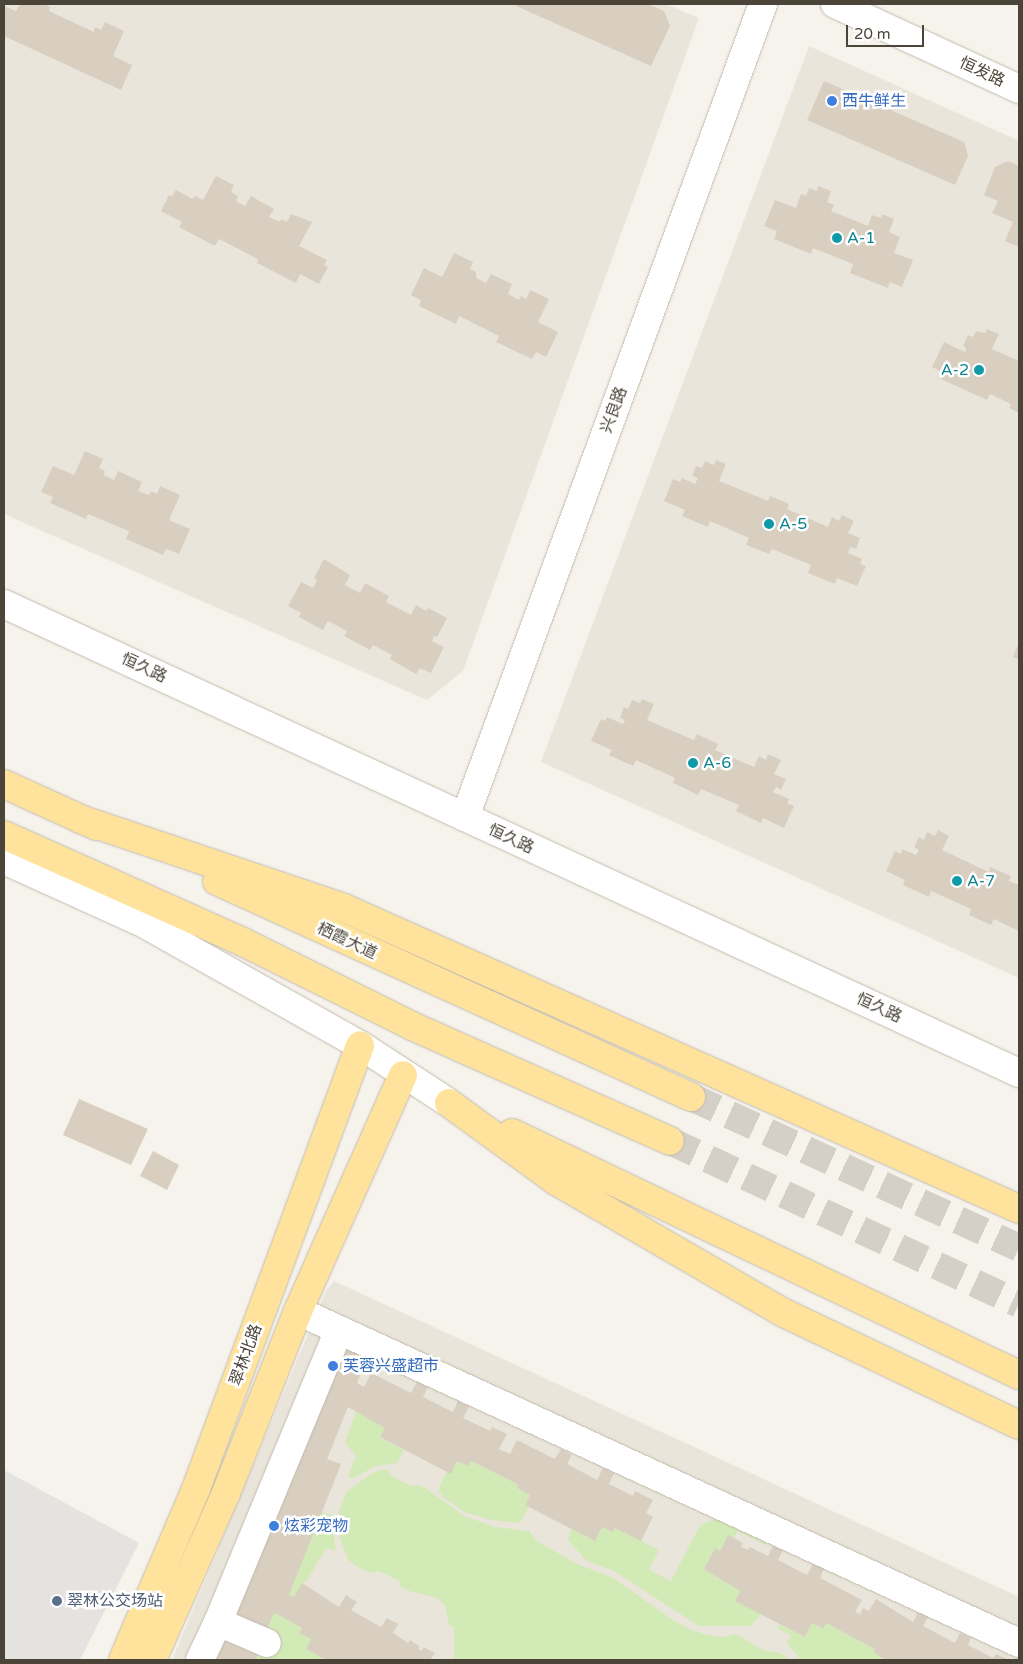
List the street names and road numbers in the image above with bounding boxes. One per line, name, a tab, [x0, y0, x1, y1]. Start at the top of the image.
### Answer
street label: 恒发路	[956, 53, 1008, 91]
street label: 兴良路	[597, 384, 631, 436]
street label: 恒久路	[118, 649, 170, 687]
street label: 恒久路	[485, 820, 537, 858]
street label: 栖霞大道	[314, 919, 380, 963]
street label: 恒久路	[853, 989, 905, 1027]
street label: 翠林北路	[226, 1322, 266, 1388]

